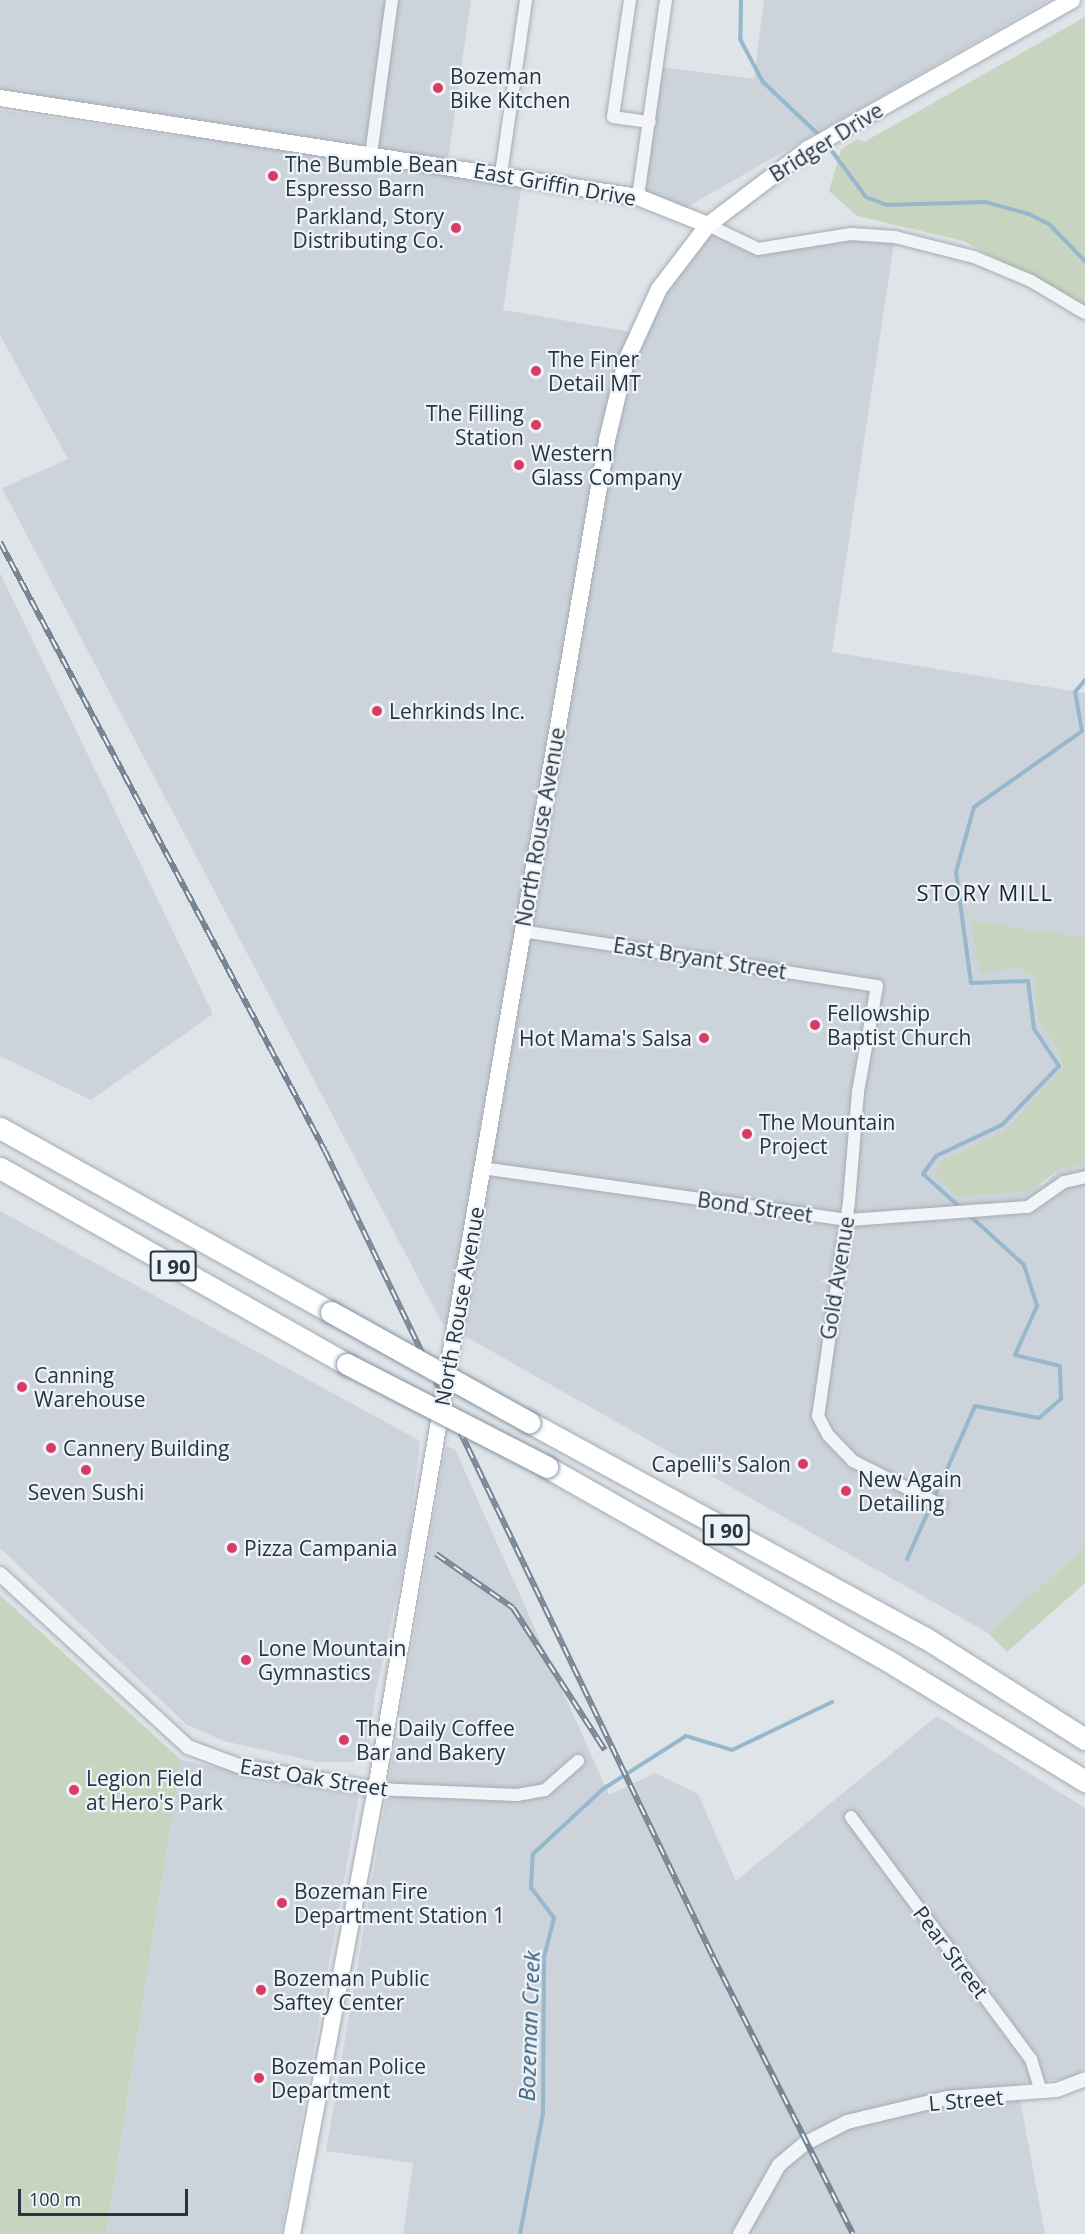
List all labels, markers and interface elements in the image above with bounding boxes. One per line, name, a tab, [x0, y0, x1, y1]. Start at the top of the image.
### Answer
place label: Bozeman Bike Kitchen	[450, 63, 570, 113]
marker: Bozeman Bike Kitchen	[431, 81, 445, 95]
street label: Bridger Drive	[765, 97, 887, 187]
place label: The Bumble Bean Espresso Barn	[285, 151, 458, 201]
street label: East Griffin Drive	[472, 157, 638, 211]
marker: The Bumble Bean Espresso Barn	[266, 169, 280, 183]
place label: Parkland, Story Distributing Co.	[292, 203, 444, 253]
marker: Parkland, Story Distributing Co.	[449, 221, 463, 235]
place label: The Finer Detail MT	[548, 346, 641, 396]
marker: The Finer Detail MT	[529, 364, 543, 378]
place label: The Filling Station	[426, 400, 524, 450]
marker: The Filling Station	[529, 418, 543, 432]
place label: Western Glass Company	[531, 440, 682, 490]
marker: Western Glass Company	[512, 458, 526, 472]
place label: Lehrkinds Inc.	[389, 698, 525, 724]
marker: Lehrkinds Inc.	[370, 704, 384, 718]
street label: North Rouse Avenue	[510, 726, 570, 928]
district label: STORY MILL	[917, 880, 1053, 906]
street label: East Bryant Street	[612, 932, 788, 984]
place label: Fellowship Baptist Church	[827, 1000, 971, 1050]
marker: Fellowship Baptist Church	[808, 1018, 822, 1032]
place label: Hot Mama's Salsa	[519, 1025, 692, 1051]
marker: Hot Mama's Salsa	[697, 1031, 711, 1045]
place label: The Mountain Project	[759, 1109, 895, 1159]
marker: The Mountain Project	[740, 1127, 754, 1141]
street label: Bond Street	[696, 1186, 814, 1228]
street label: North Rouse Avenue	[429, 1205, 489, 1407]
street label: Gold Avenue	[815, 1214, 859, 1342]
road number: I 90	[149, 1249, 197, 1283]
place label: Canning Warehouse	[34, 1362, 146, 1412]
marker: Canning Warehouse	[15, 1380, 29, 1394]
place label: Cannery Building	[63, 1435, 229, 1461]
marker: Cannery Building	[44, 1441, 58, 1455]
place label: Capelli's Salon	[651, 1451, 791, 1477]
marker: Capelli's Salon	[796, 1457, 810, 1471]
marker: Seven Sushi	[79, 1463, 93, 1477]
place label: New Again Detailing	[858, 1466, 962, 1516]
place label: Seven Sushi	[28, 1479, 144, 1505]
marker: New Again Detailing	[839, 1484, 853, 1498]
road number: I 90	[702, 1513, 750, 1547]
place label: Pizza Campania	[244, 1535, 397, 1561]
marker: Pizza Campania	[225, 1541, 239, 1555]
place label: Lone Mountain Gymnastics	[258, 1635, 406, 1685]
marker: Lone Mountain Gymnastics	[239, 1653, 253, 1667]
place label: The Daily Coffee Bar and Bakery	[356, 1715, 515, 1765]
marker: The Daily Coffee Bar and Bakery	[337, 1733, 351, 1747]
street label: East Oak Street	[238, 1753, 390, 1801]
place label: Legion Field at Hero's Park	[86, 1765, 223, 1815]
marker: Legion Field at Hero's Park	[67, 1783, 81, 1797]
place label: Bozeman Fire Department Station 1	[294, 1878, 505, 1928]
marker: Bozeman Fire Department Station 1	[275, 1896, 289, 1910]
street label: Pear Street	[908, 1901, 994, 2003]
water label: Bozeman Creek	[513, 1950, 545, 2102]
place label: Bozeman Public Saftey Center	[273, 1965, 429, 2015]
marker: Bozeman Public Saftey Center	[254, 1983, 268, 1997]
place label: Bozeman Police Department	[271, 2053, 426, 2103]
marker: Bozeman Police Department	[252, 2071, 266, 2085]
street label: L Street	[928, 2084, 1004, 2116]
scale bar	[21, 2177, 190, 2215]
text: 100 m	[29, 2187, 81, 2211]

